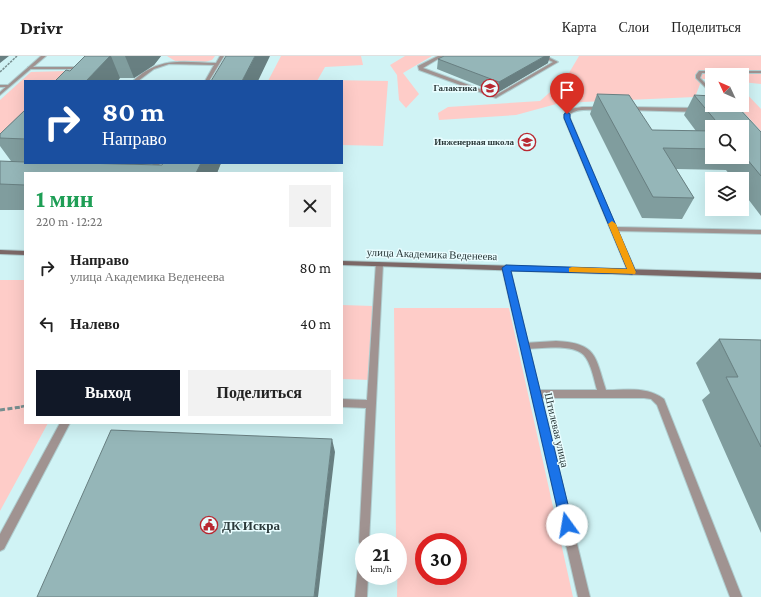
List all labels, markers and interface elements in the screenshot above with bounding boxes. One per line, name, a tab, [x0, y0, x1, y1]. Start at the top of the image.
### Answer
text: Drivr	[20, 17, 63, 38]
text: Карта	[562, 19, 596, 35]
text: Слои	[618, 19, 649, 35]
text: Поделиться	[671, 19, 741, 35]
north arrow	[705, 68, 749, 112]
map controls	[705, 68, 749, 216]
pin	[550, 73, 584, 114]
school or university icon: Галактика	[480, 78, 500, 98]
icon: arrive	[556, 79, 578, 101]
place label: Галактика	[434, 83, 477, 93]
icon: right	[36, 96, 88, 148]
text: 80 m	[102, 96, 164, 127]
button: search	[705, 120, 749, 164]
text: Направо	[102, 129, 167, 149]
school or university icon: Инженерная школа	[517, 132, 537, 152]
place label: Инженерная школа	[434, 137, 514, 147]
button: layers	[705, 172, 749, 216]
text: 1 мин	[36, 185, 94, 212]
button: close	[289, 185, 331, 227]
text: 220 m · 12:22	[36, 214, 102, 229]
street label: улица Академика Веденеева	[366, 246, 498, 262]
text: Направо	[70, 252, 129, 268]
icon: right	[36, 257, 58, 279]
text: 80 m	[300, 260, 331, 276]
text: улица Академика Веденеева	[70, 269, 225, 284]
icon: left	[36, 313, 58, 335]
text: Налево	[70, 316, 120, 332]
text: 40 m	[300, 316, 331, 332]
button: Выход	[36, 370, 180, 416]
button: Поделиться	[188, 370, 331, 416]
street label: Штилевая улица	[543, 391, 571, 469]
position arrow	[546, 504, 588, 546]
public building icon: ДК Искра	[199, 515, 219, 535]
place label: ДК Искра	[222, 518, 280, 533]
speed limit sign: 30	[415, 533, 467, 585]
text: 21	[372, 543, 390, 565]
text: km/h	[370, 563, 392, 574]

